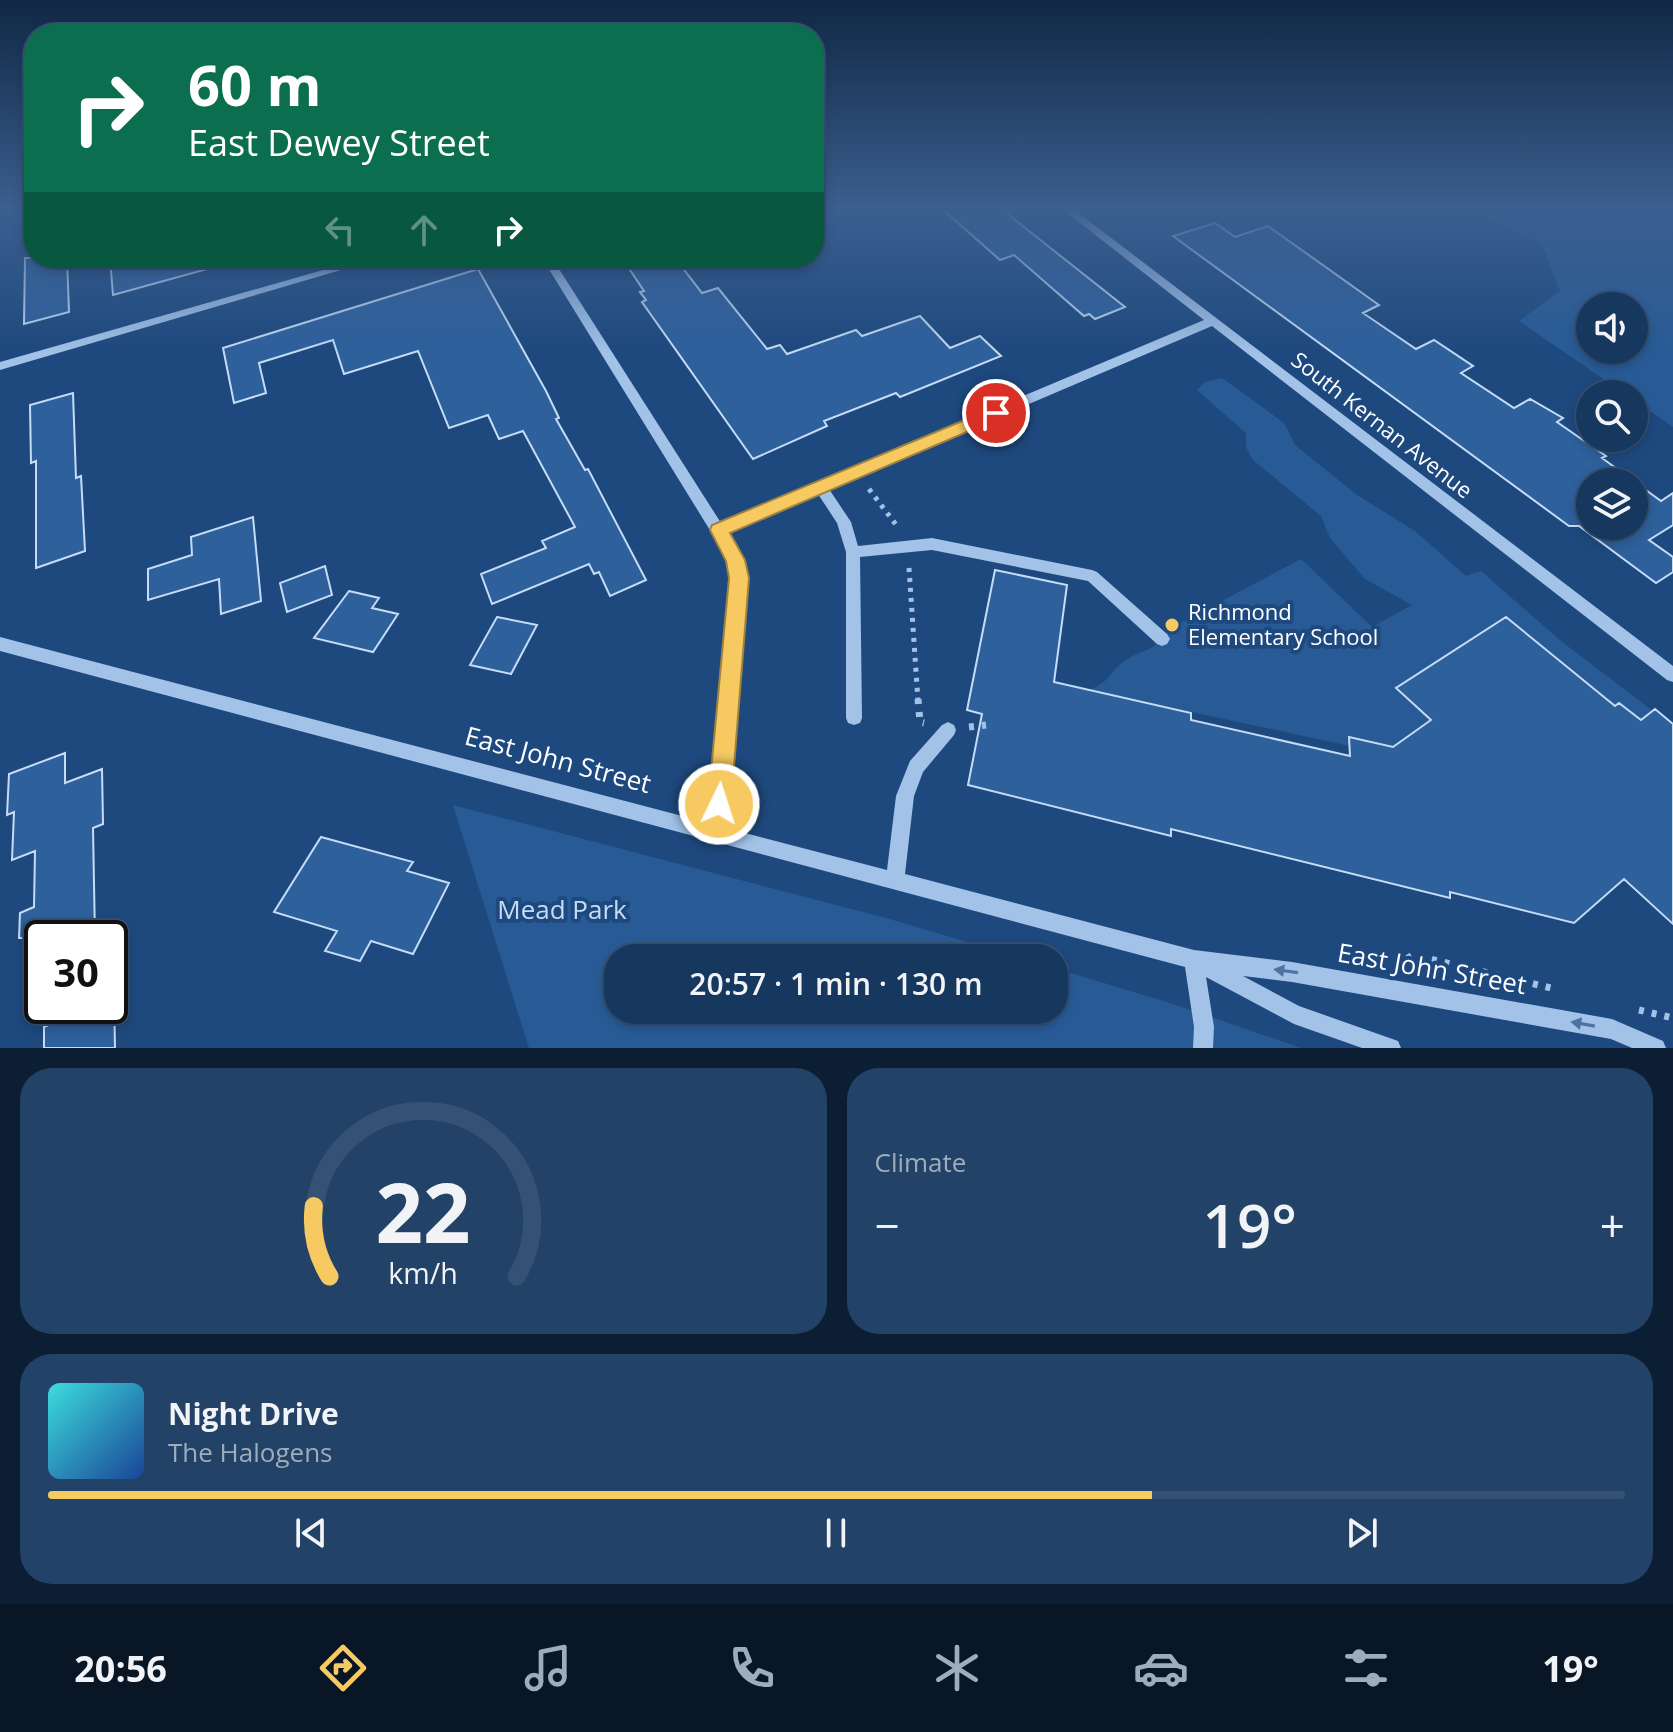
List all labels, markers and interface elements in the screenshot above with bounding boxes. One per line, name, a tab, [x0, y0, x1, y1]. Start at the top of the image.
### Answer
text: 60 m	[188, 46, 322, 122]
icon: right	[56, 56, 160, 160]
text: East Dewey Street	[188, 118, 490, 167]
icon: left	[318, 208, 362, 252]
icon: ahead	[402, 208, 446, 252]
icon: right	[486, 208, 530, 252]
map controls	[1576, 292, 1648, 540]
button: sound	[1576, 292, 1648, 364]
street label: South Kernan Avenue	[1286, 344, 1479, 504]
pin	[962, 379, 1030, 447]
button: search	[1576, 380, 1648, 452]
icon: arrive	[974, 391, 1018, 435]
button: layers	[1576, 468, 1648, 540]
place label: Richmond Elementary School	[1188, 596, 1378, 651]
marker: Richmond Elementary School	[1163, 616, 1181, 634]
street label: East John Street	[461, 717, 655, 801]
position arrow	[677, 762, 761, 846]
park label: Mead Park	[497, 891, 627, 927]
speed limit sign: 30	[24, 920, 128, 1024]
street label: East John Street	[1335, 934, 1529, 1002]
text: 20:57 · 1 min · 130 m	[689, 963, 983, 1004]
one-way arrow	[1273, 964, 1298, 977]
one-way arrow	[1570, 1017, 1595, 1029]
text: Climate	[875, 1144, 966, 1180]
text: 22	[376, 1154, 471, 1267]
text: 19°	[1203, 1184, 1297, 1266]
text: −	[875, 1195, 900, 1255]
text: +	[1600, 1195, 1625, 1255]
text: km/h	[389, 1253, 458, 1292]
text: Night Drive	[168, 1393, 339, 1434]
text: The Halogens	[168, 1434, 333, 1470]
icon: previous	[289, 1511, 333, 1555]
icon: pause	[814, 1511, 858, 1555]
icon: next	[1340, 1511, 1384, 1555]
icon: directions	[315, 1640, 371, 1696]
icon: music	[520, 1640, 576, 1696]
icon: phone	[724, 1640, 780, 1696]
icon: climate	[929, 1640, 985, 1696]
icon: car	[1133, 1640, 1189, 1696]
icon: filters	[1338, 1640, 1394, 1696]
text: 20:56	[74, 1644, 167, 1693]
text: 19°	[1542, 1644, 1599, 1693]

